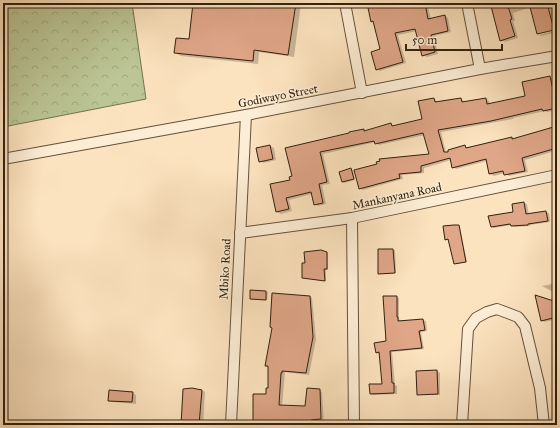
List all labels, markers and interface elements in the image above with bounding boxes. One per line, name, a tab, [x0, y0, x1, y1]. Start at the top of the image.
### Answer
scale bar	[406, 26, 502, 52]
text: 50 m	[412, 33, 437, 47]
street label: Godiwayo Street	[237, 81, 320, 111]
street label: Mankanyana Road	[351, 180, 443, 212]
street label: Mbiko Road	[216, 238, 234, 300]

